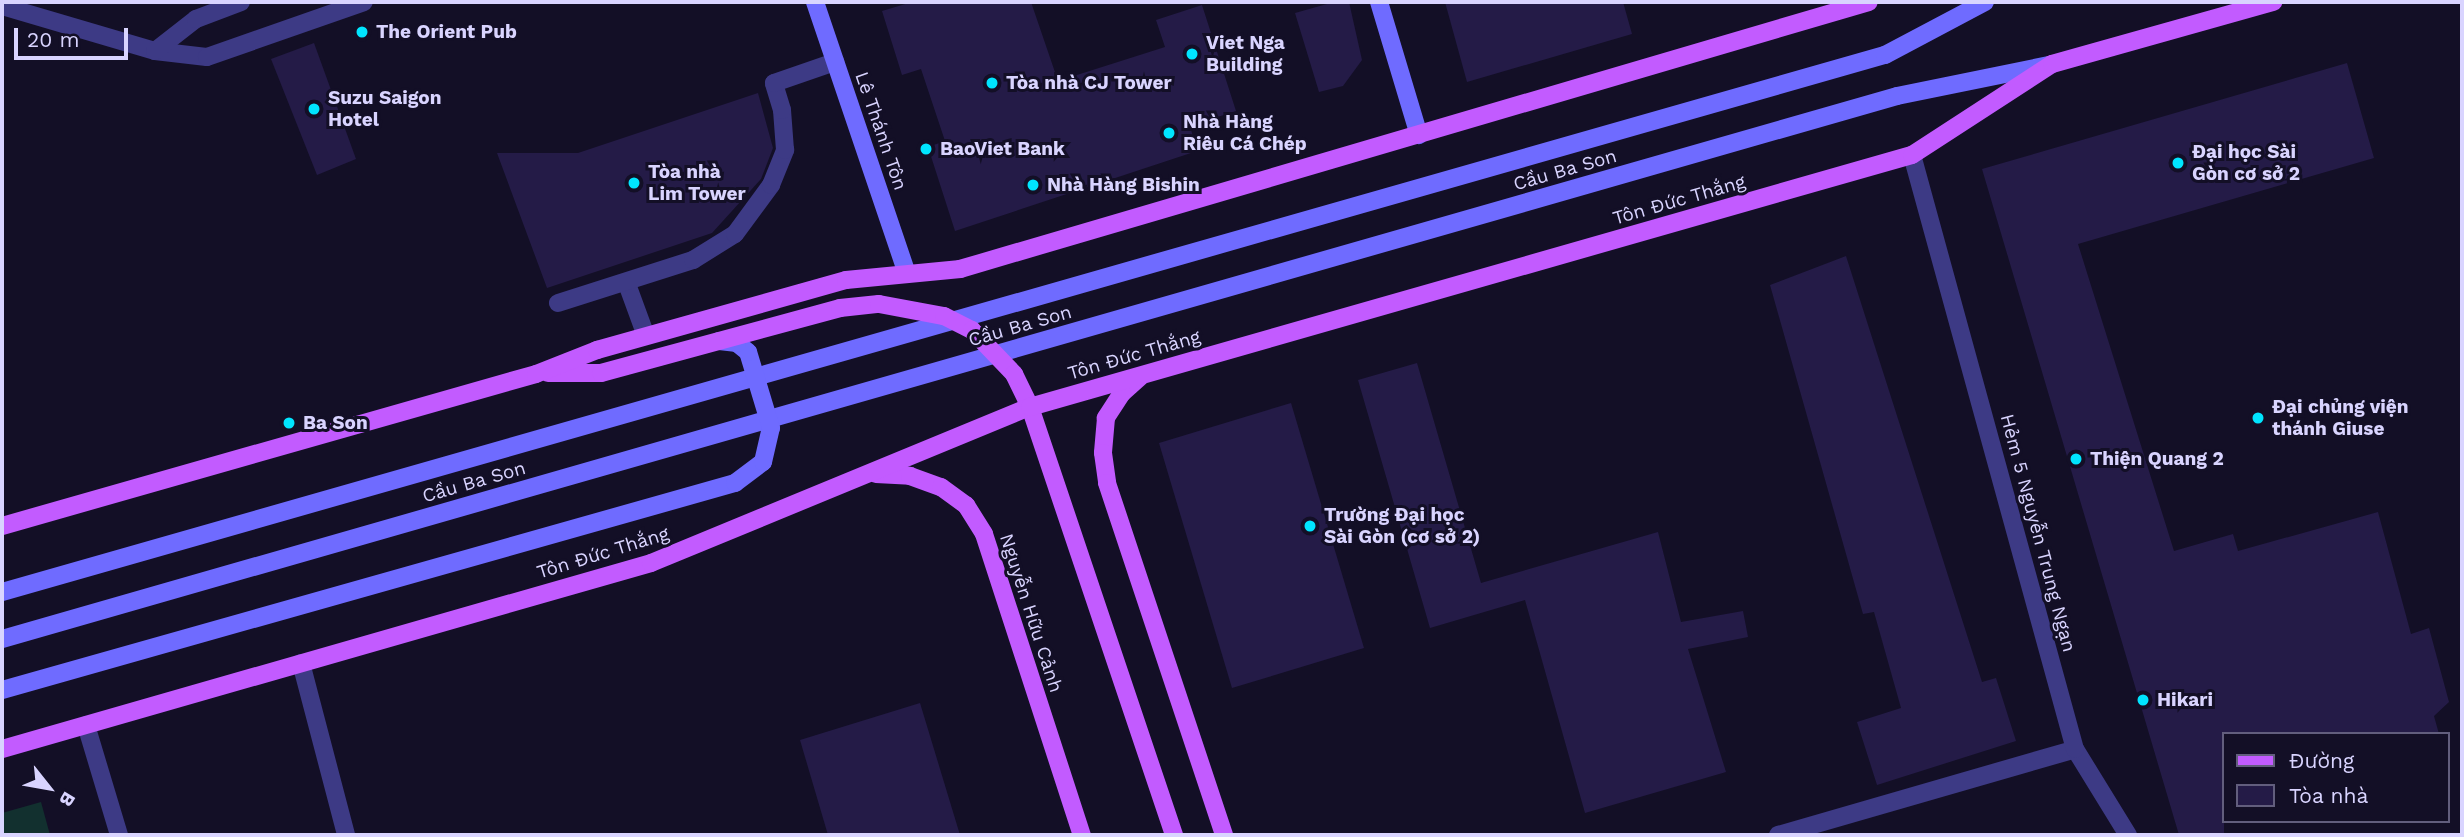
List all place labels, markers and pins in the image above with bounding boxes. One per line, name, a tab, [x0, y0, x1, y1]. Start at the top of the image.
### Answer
place label: The Orient Pub	[376, 21, 517, 43]
marker: The Orient Pub	[354, 24, 370, 40]
place label: Viet Nga Building	[1206, 32, 1285, 76]
marker: Viet Nga Building	[1184, 46, 1200, 62]
place label: Tòa nhà CJ Tower	[1006, 72, 1172, 94]
marker: Tòa nhà CJ Tower	[984, 75, 1000, 91]
place label: Suzu Saigon Hotel	[328, 87, 441, 131]
marker: Suzu Saigon Hotel	[306, 101, 322, 117]
place label: Nhà Hàng Riêu Cá Chép	[1183, 111, 1307, 155]
marker: Nhà Hàng Riêu Cá Chép	[1161, 125, 1177, 141]
place label: BaoViet Bank	[940, 138, 1065, 160]
marker: BaoViet Bank	[918, 141, 934, 157]
place label: Đại học Sài Gòn cơ sở 2	[2192, 141, 2300, 185]
marker: Đại học Sài Gòn cơ sở 2	[2170, 155, 2186, 171]
place label: Tòa nhà Lim Tower	[648, 161, 746, 205]
place label: Nhà Hàng Bishin	[1047, 174, 1200, 196]
marker: Tòa nhà Lim Tower	[626, 175, 642, 191]
marker: Nhà Hàng Bishin	[1025, 177, 1041, 193]
place label: Đại chủng viện thánh Giuse	[2272, 396, 2409, 440]
marker: Đại chủng viện thánh Giuse	[2250, 410, 2266, 426]
place label: Ba Son	[303, 412, 368, 434]
marker: Ba Son	[281, 415, 297, 431]
place label: Thiện Quang 2	[2090, 448, 2224, 470]
marker: Thiện Quang 2	[2068, 451, 2084, 467]
place label: Trường Đại học Sài Gòn (cơ sở 2)	[1324, 504, 1480, 548]
marker: Trường Đại học Sài Gòn (cơ sở 2)	[1302, 518, 1318, 534]
place label: Hikari	[2157, 689, 2213, 711]
marker: Hikari	[2135, 692, 2151, 708]

